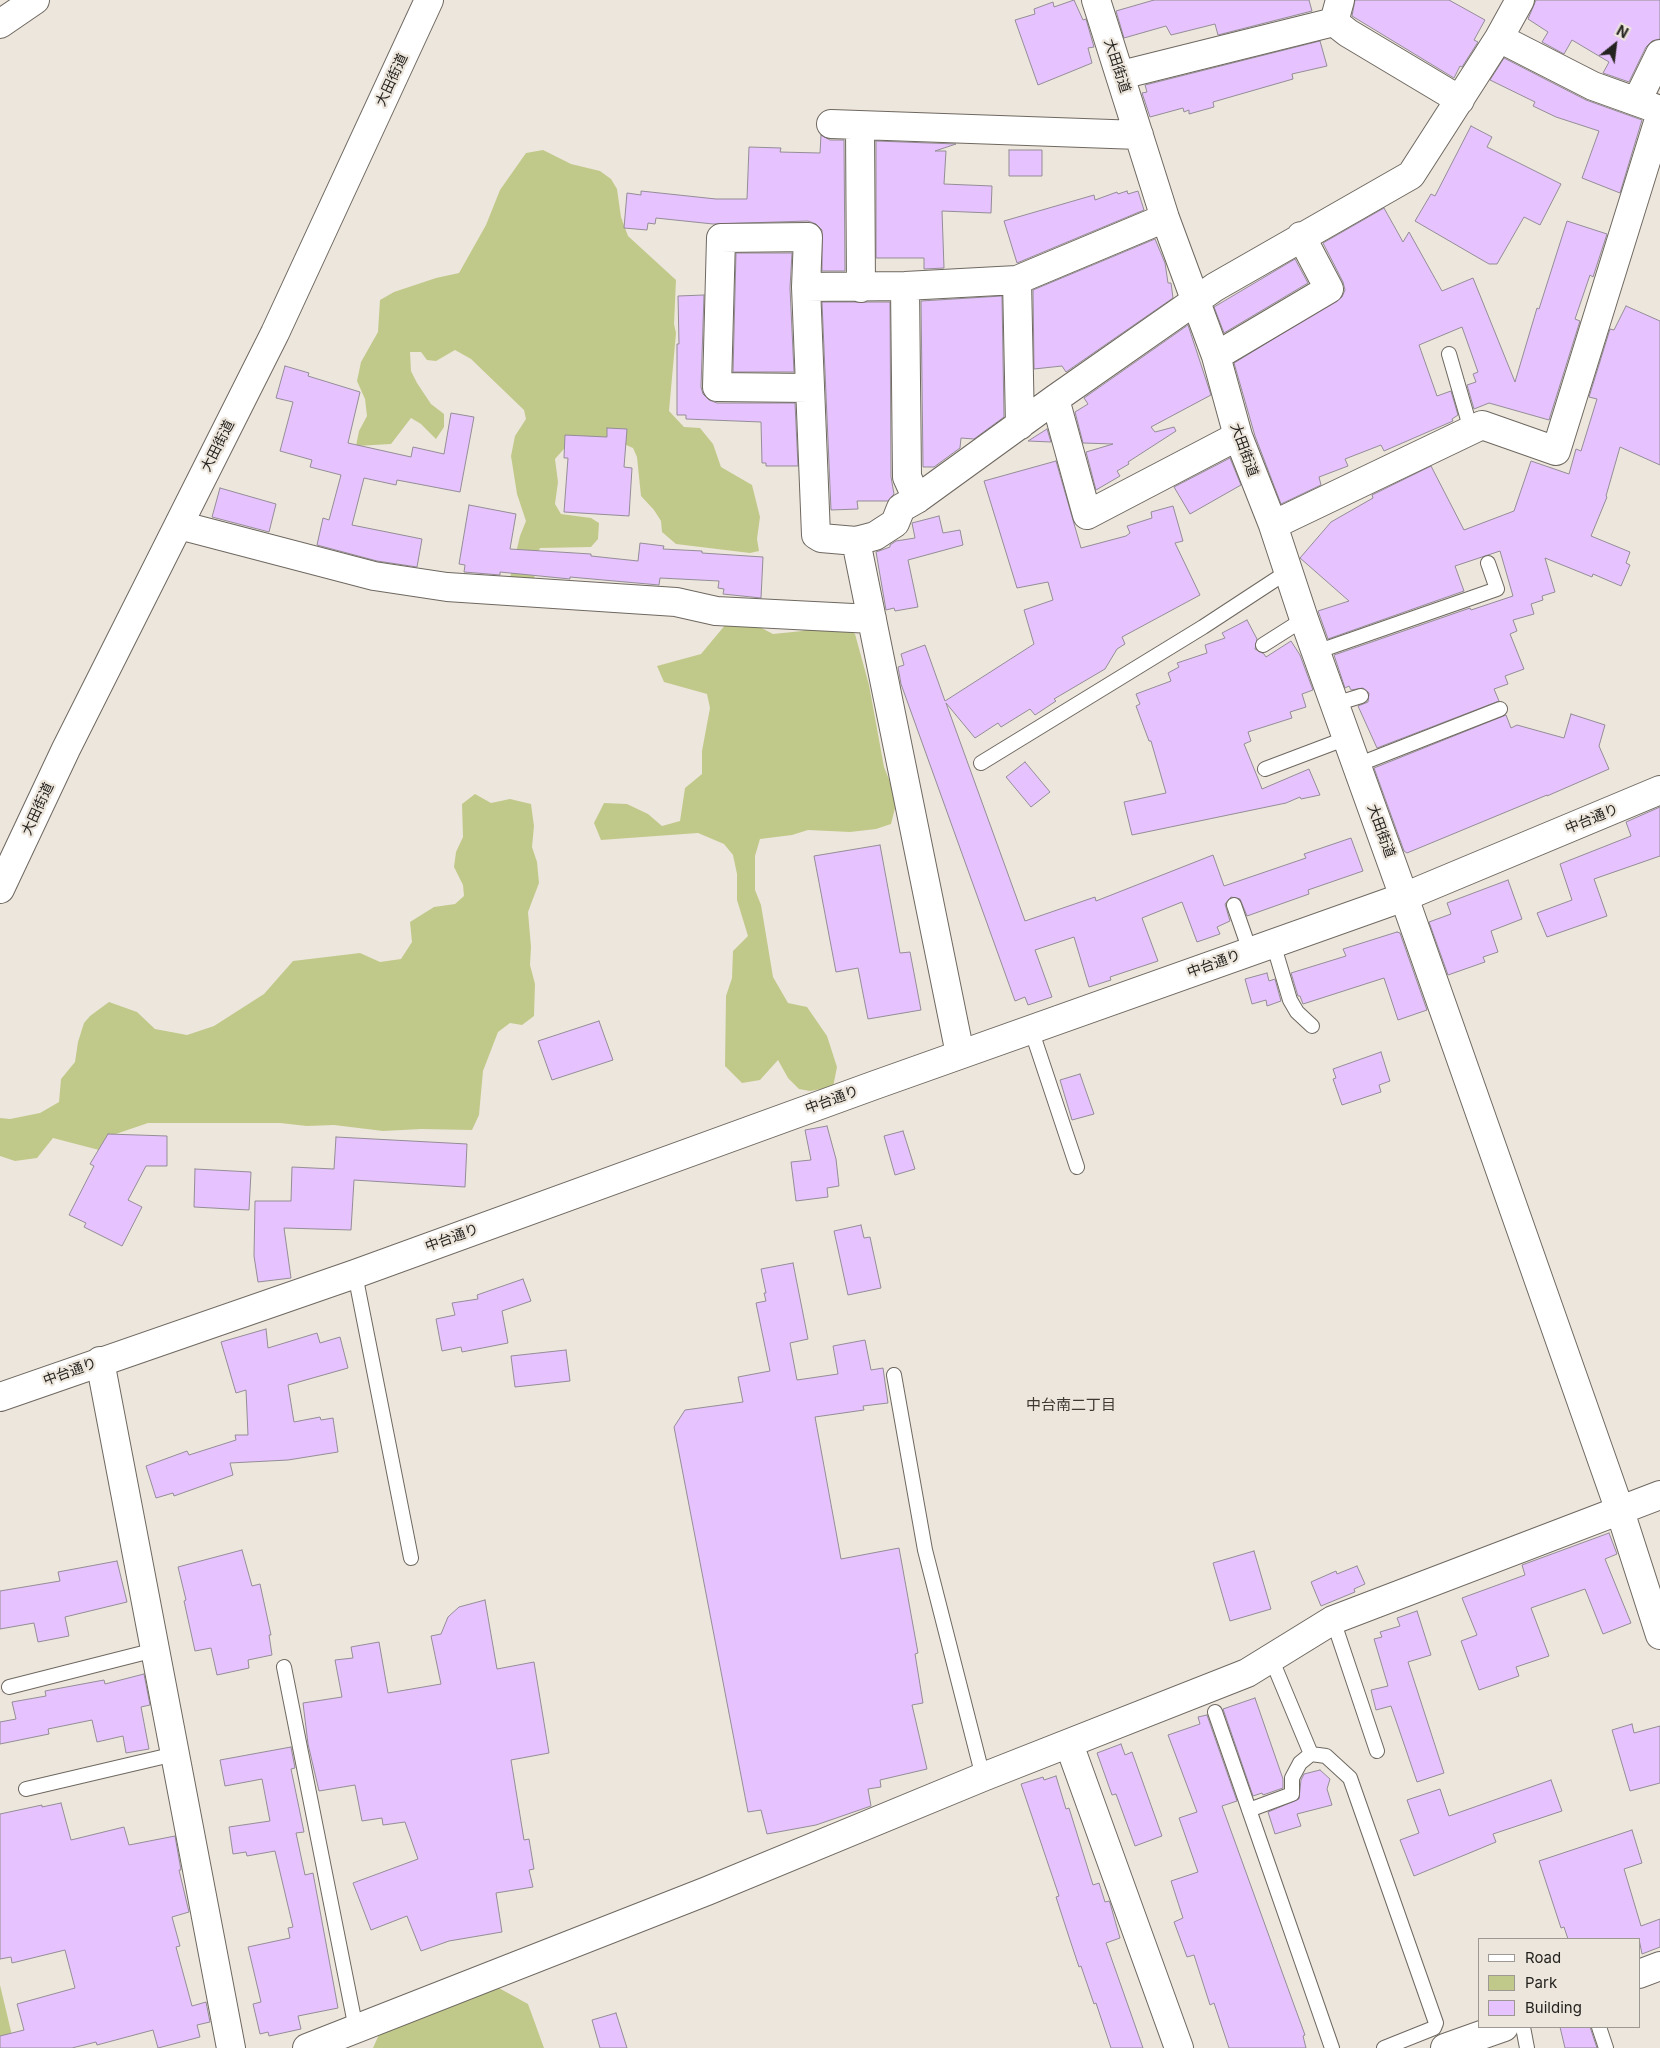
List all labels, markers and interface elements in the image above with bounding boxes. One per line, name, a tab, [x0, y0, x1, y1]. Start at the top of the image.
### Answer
north arrow	[1590, 20, 1640, 70]
text: N	[1614, 21, 1631, 41]
street label: 大田街道	[1100, 37, 1134, 95]
street label: 大田街道	[373, 51, 411, 109]
street label: 大田街道	[198, 417, 238, 475]
street label: 大田街道	[1227, 421, 1261, 479]
street label: 大田街道	[19, 780, 57, 838]
street label: 中台通り	[1563, 801, 1621, 837]
street label: 大田街道	[1364, 802, 1398, 860]
street label: 中台通り	[1185, 947, 1243, 981]
street label: 中台通り	[803, 1083, 861, 1117]
street label: 中台通り	[423, 1221, 481, 1255]
street label: 中台通り	[41, 1355, 99, 1389]
district label: 中台南二丁目	[1026, 1396, 1116, 1414]
legend	[1478, 1938, 1640, 2028]
text: Road	[1525, 1948, 1561, 1967]
text: Park	[1525, 1973, 1557, 1992]
text: Building	[1525, 1998, 1582, 2017]

